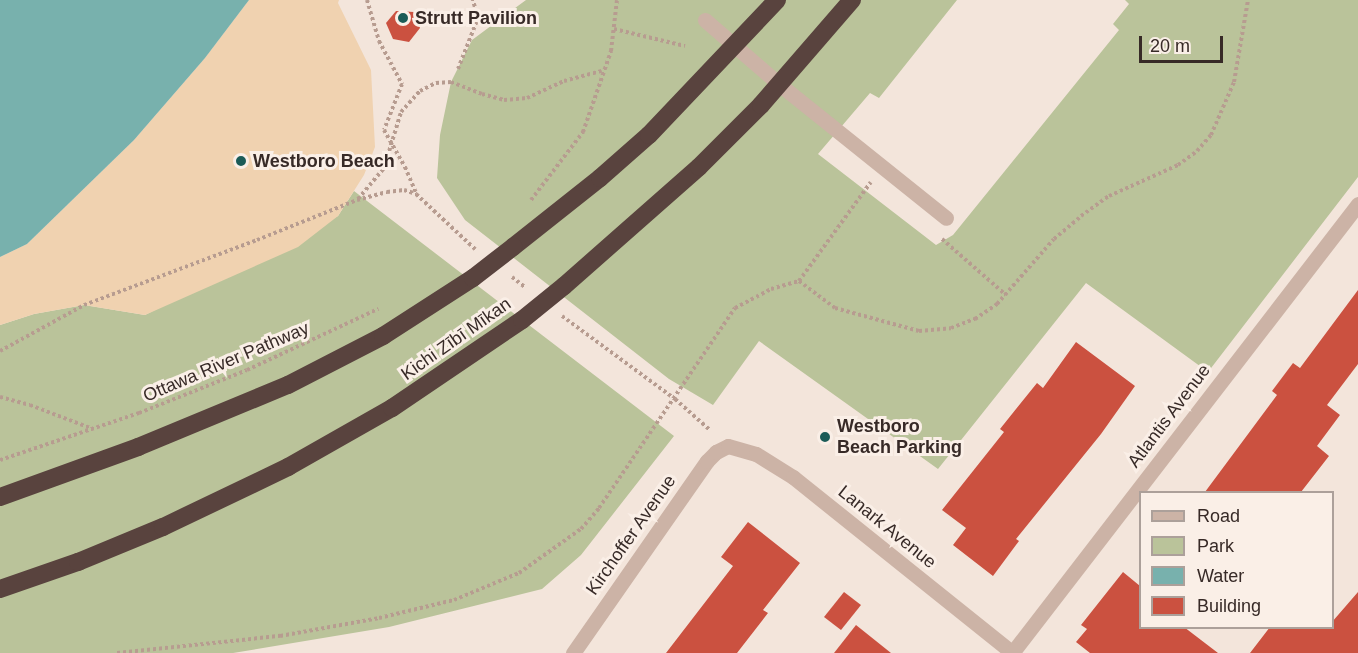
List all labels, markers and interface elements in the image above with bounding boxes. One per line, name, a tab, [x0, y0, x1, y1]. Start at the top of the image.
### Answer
place label: Strutt Pavilion	[415, 7, 537, 29]
marker: Strutt Pavilion	[396, 11, 410, 25]
scale bar	[1142, 24, 1226, 62]
text: 20 m	[1150, 36, 1190, 56]
place label: Westboro Beach	[253, 150, 395, 172]
marker: Westboro Beach	[234, 154, 248, 168]
street label: Kichi Zībī Mīkan	[397, 293, 515, 385]
street label: Ottawa River Pathway	[140, 317, 312, 407]
street label: Atlantis Avenue	[1123, 360, 1215, 472]
place label: Westboro Beach Parking	[837, 416, 962, 458]
marker: Westboro Beach Parking	[818, 430, 832, 444]
street label: Kirchoffer Avenue	[581, 470, 681, 600]
street label: Lanark Avenue	[833, 481, 941, 573]
legend	[1139, 491, 1334, 629]
text: Road	[1197, 506, 1240, 526]
text: Park	[1197, 536, 1234, 556]
text: Water	[1197, 566, 1244, 586]
text: Building	[1197, 596, 1261, 616]

